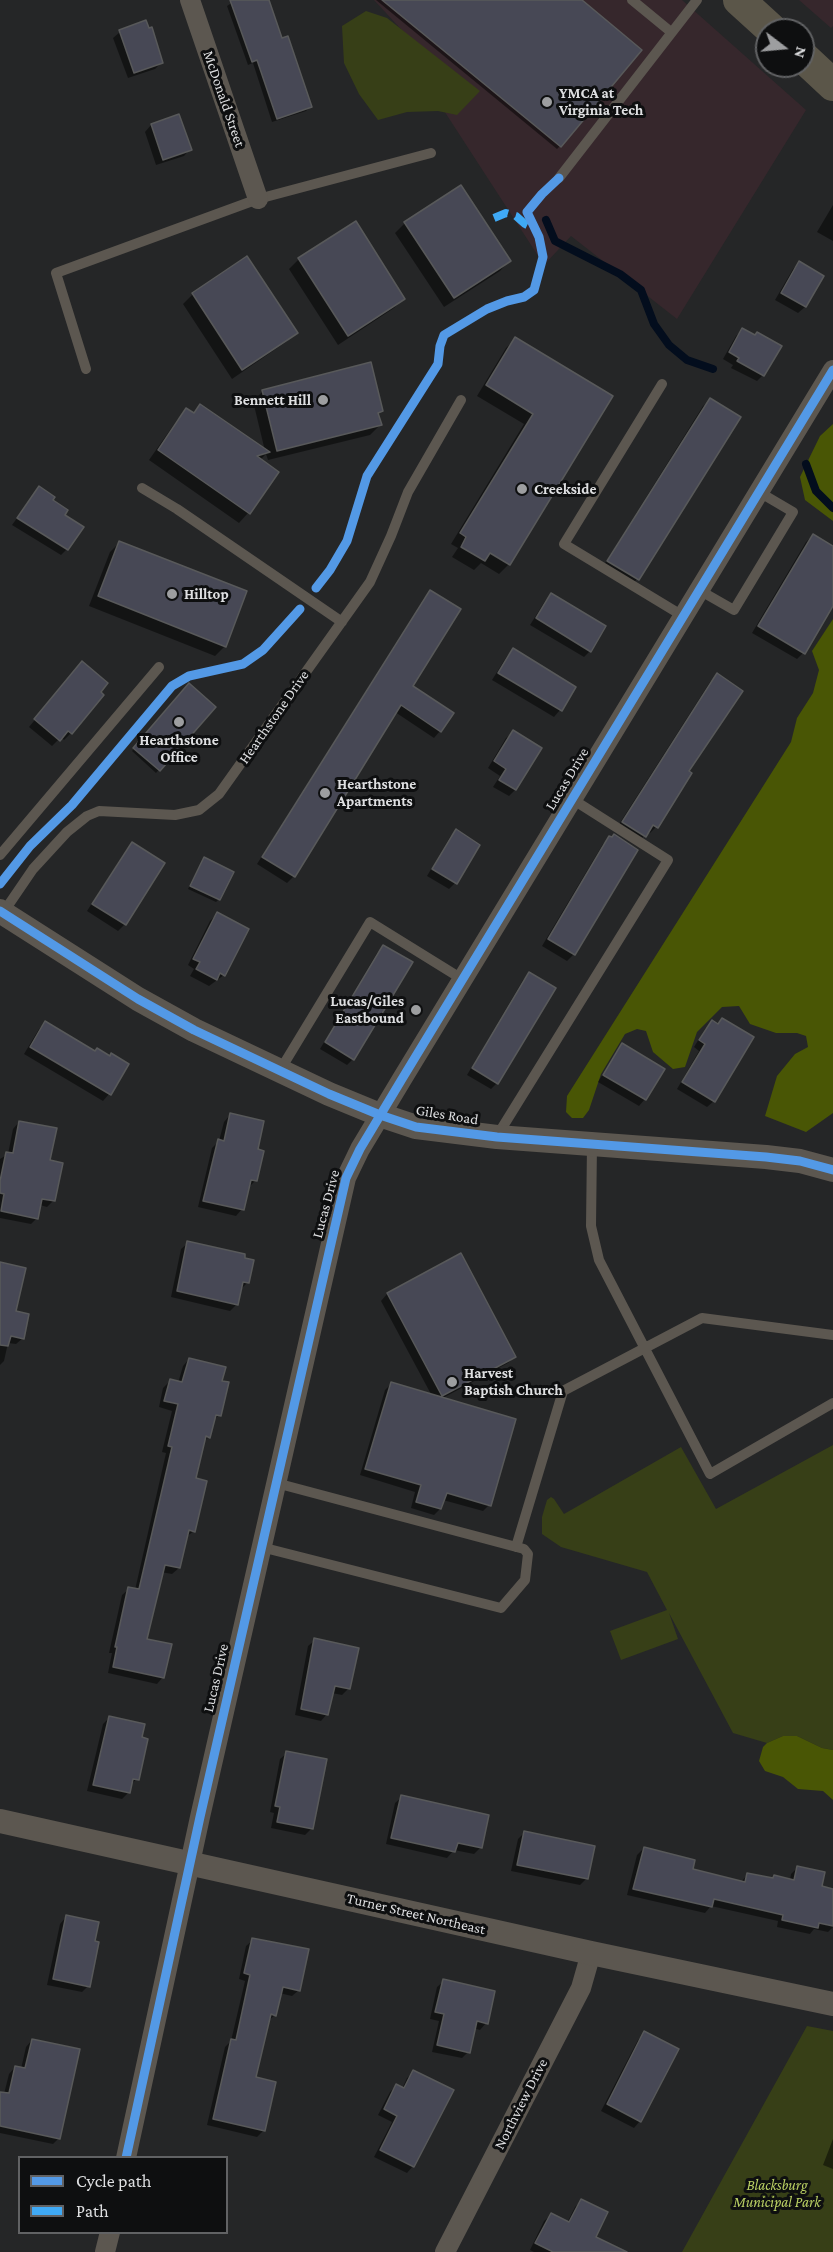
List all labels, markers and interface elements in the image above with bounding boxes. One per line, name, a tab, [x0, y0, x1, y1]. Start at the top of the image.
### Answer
north arrow	[755, 18, 815, 78]
text: N	[791, 45, 811, 60]
street label: McDonald Street	[199, 48, 249, 150]
place label: YMCA at Virginia Tech	[559, 84, 643, 119]
marker: YMCA at Virginia Tech	[540, 95, 554, 109]
place label: Bennett Hill	[234, 391, 311, 409]
marker: Bennett Hill	[316, 393, 330, 407]
place label: Creekside	[534, 480, 596, 498]
marker: Creekside	[515, 482, 529, 496]
place label: Hilltop	[184, 585, 229, 603]
marker: Hilltop	[165, 587, 179, 601]
street label: Hearthstone Drive	[235, 667, 313, 767]
marker: Hearthstone Office	[172, 715, 186, 729]
place label: Hearthstone Office	[139, 731, 219, 766]
street label: Lucas Drive	[541, 744, 593, 814]
place label: Hearthstone Apartments	[337, 775, 416, 810]
marker: Hearthstone Apartments	[318, 786, 332, 800]
place label: Lucas/Giles Eastbound	[330, 992, 404, 1027]
marker: Lucas/Giles Eastbound	[409, 1003, 423, 1017]
street label: Giles Road	[414, 1101, 480, 1129]
street label: Lucas Drive	[308, 1168, 344, 1240]
place label: Harvest Baptish Church	[464, 1364, 563, 1399]
marker: Harvest Baptish Church	[445, 1375, 459, 1389]
street label: Lucas Drive	[199, 1642, 233, 1714]
street label: Turner Street Northeast	[345, 1889, 487, 1939]
street label: Northview Drive	[490, 2056, 552, 2152]
legend	[18, 2156, 228, 2234]
text: Cycle path	[76, 2171, 151, 2191]
park label: Blacksburg Municipal Park	[733, 2176, 821, 2211]
text: Path	[76, 2201, 109, 2221]

